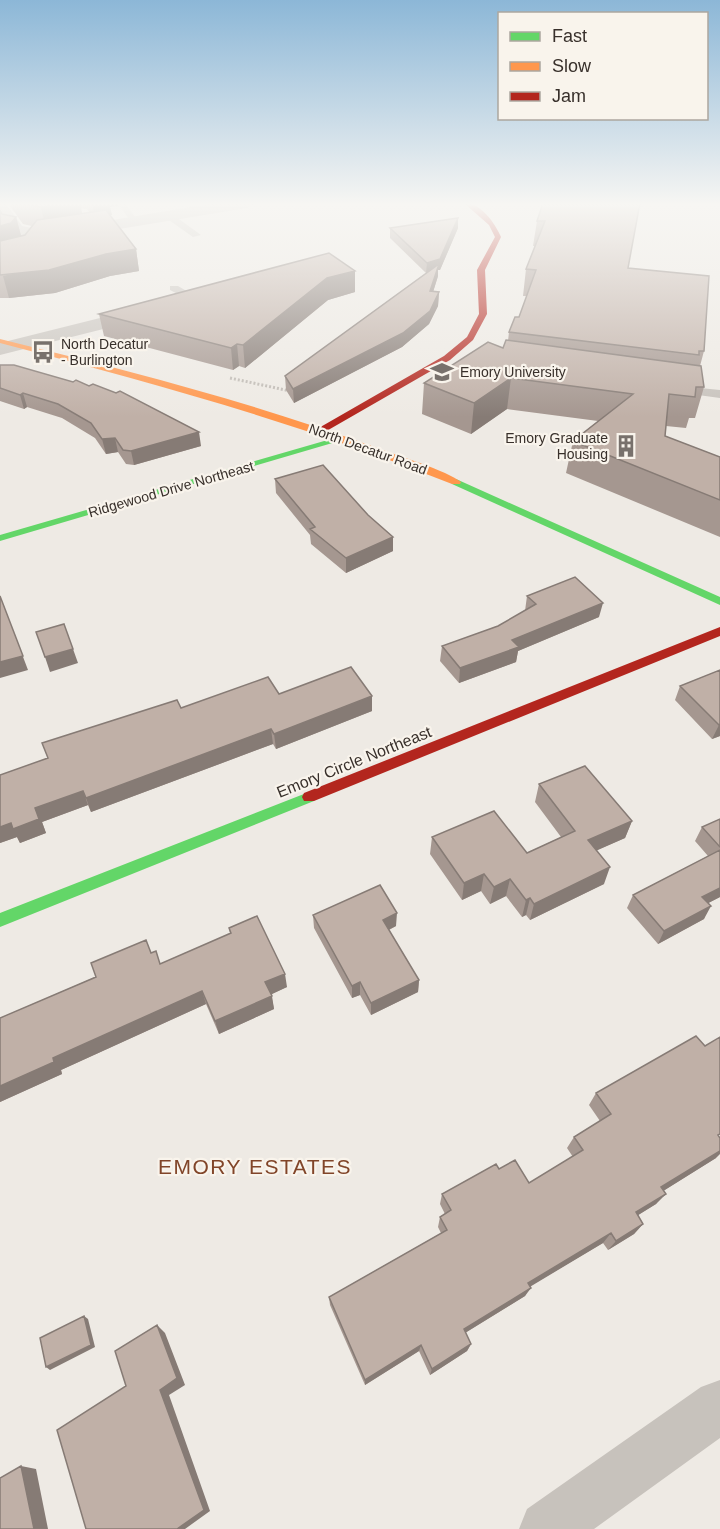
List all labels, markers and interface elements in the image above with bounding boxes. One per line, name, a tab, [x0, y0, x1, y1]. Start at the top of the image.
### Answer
legend	[498, 12, 708, 120]
text: Fast	[552, 26, 587, 46]
text: Slow	[552, 56, 592, 76]
text: Jam	[552, 86, 586, 106]
place label: North Decatur - Burlington	[61, 336, 148, 368]
bus stop icon: North Decatur - Burlington	[30, 339, 56, 365]
school or university icon: Emory University	[429, 359, 455, 385]
place label: Emory University	[460, 364, 566, 380]
street label: North Decatur Road	[307, 420, 429, 478]
place label: Emory Graduate Housing	[505, 430, 608, 462]
building icon: Emory Graduate Housing	[613, 433, 639, 459]
street label: Ridgewood Drive Northeast	[87, 458, 256, 520]
street label: Emory Circle Northeast	[274, 723, 434, 801]
district label: EMORY ESTATES	[158, 1155, 352, 1178]

